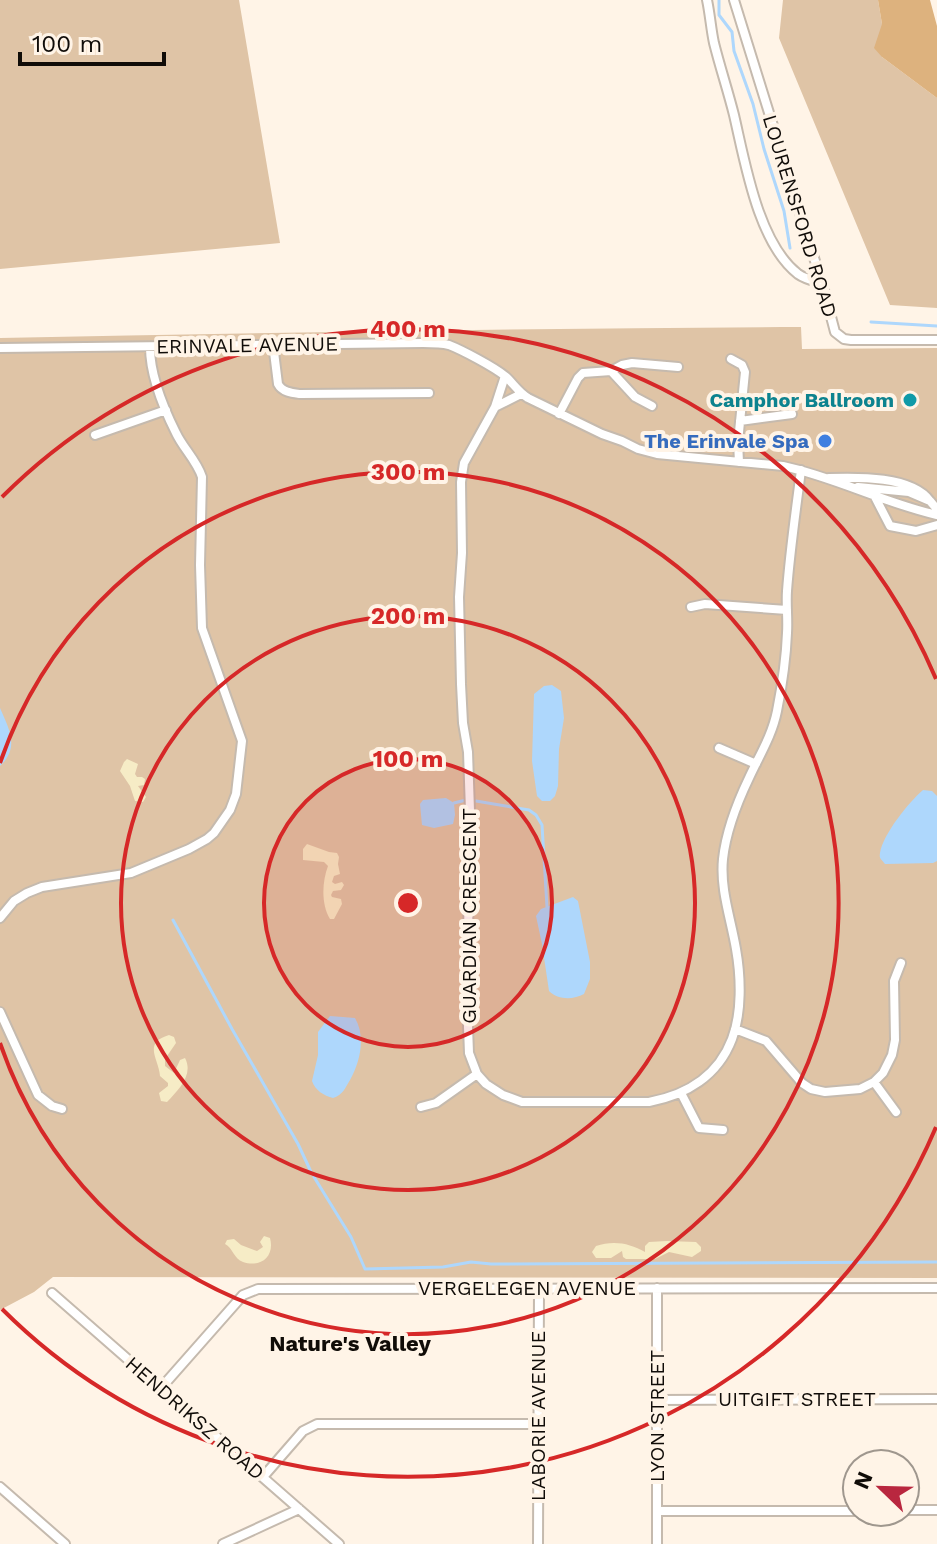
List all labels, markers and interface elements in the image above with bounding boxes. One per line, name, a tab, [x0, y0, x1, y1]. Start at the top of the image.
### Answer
scale bar	[20, 16, 164, 66]
text: 100 m	[32, 30, 102, 58]
street label: LOURENSFORD ROAD	[758, 112, 842, 320]
text: 400 m	[370, 315, 446, 343]
street label: ERINVALE AVENUE	[156, 331, 338, 359]
place label: Camphor Ballroom	[709, 388, 894, 412]
marker: Camphor Ballroom	[901, 391, 919, 409]
place label: The Erinvale Spa	[644, 429, 809, 453]
marker: The Erinvale Spa	[816, 432, 834, 450]
text: 300 m	[371, 458, 445, 486]
text: 200 m	[371, 602, 445, 630]
text: 100 m	[373, 745, 443, 773]
street label: GUARDIAN CRESCENT	[457, 808, 481, 1024]
centre of rings	[394, 889, 422, 917]
street label: VERGELEGEN AVENUE	[418, 1276, 636, 1300]
district label: Nature's Valley	[269, 1331, 431, 1356]
street label: LABORIE AVENUE	[526, 1331, 550, 1501]
street label: LYON STREET	[645, 1350, 669, 1482]
street label: HENDRIKSZ ROAD	[121, 1351, 269, 1485]
street label: UITGIFT STREET	[718, 1387, 876, 1411]
north arrow	[841, 1448, 921, 1528]
text: N	[848, 1468, 878, 1493]

